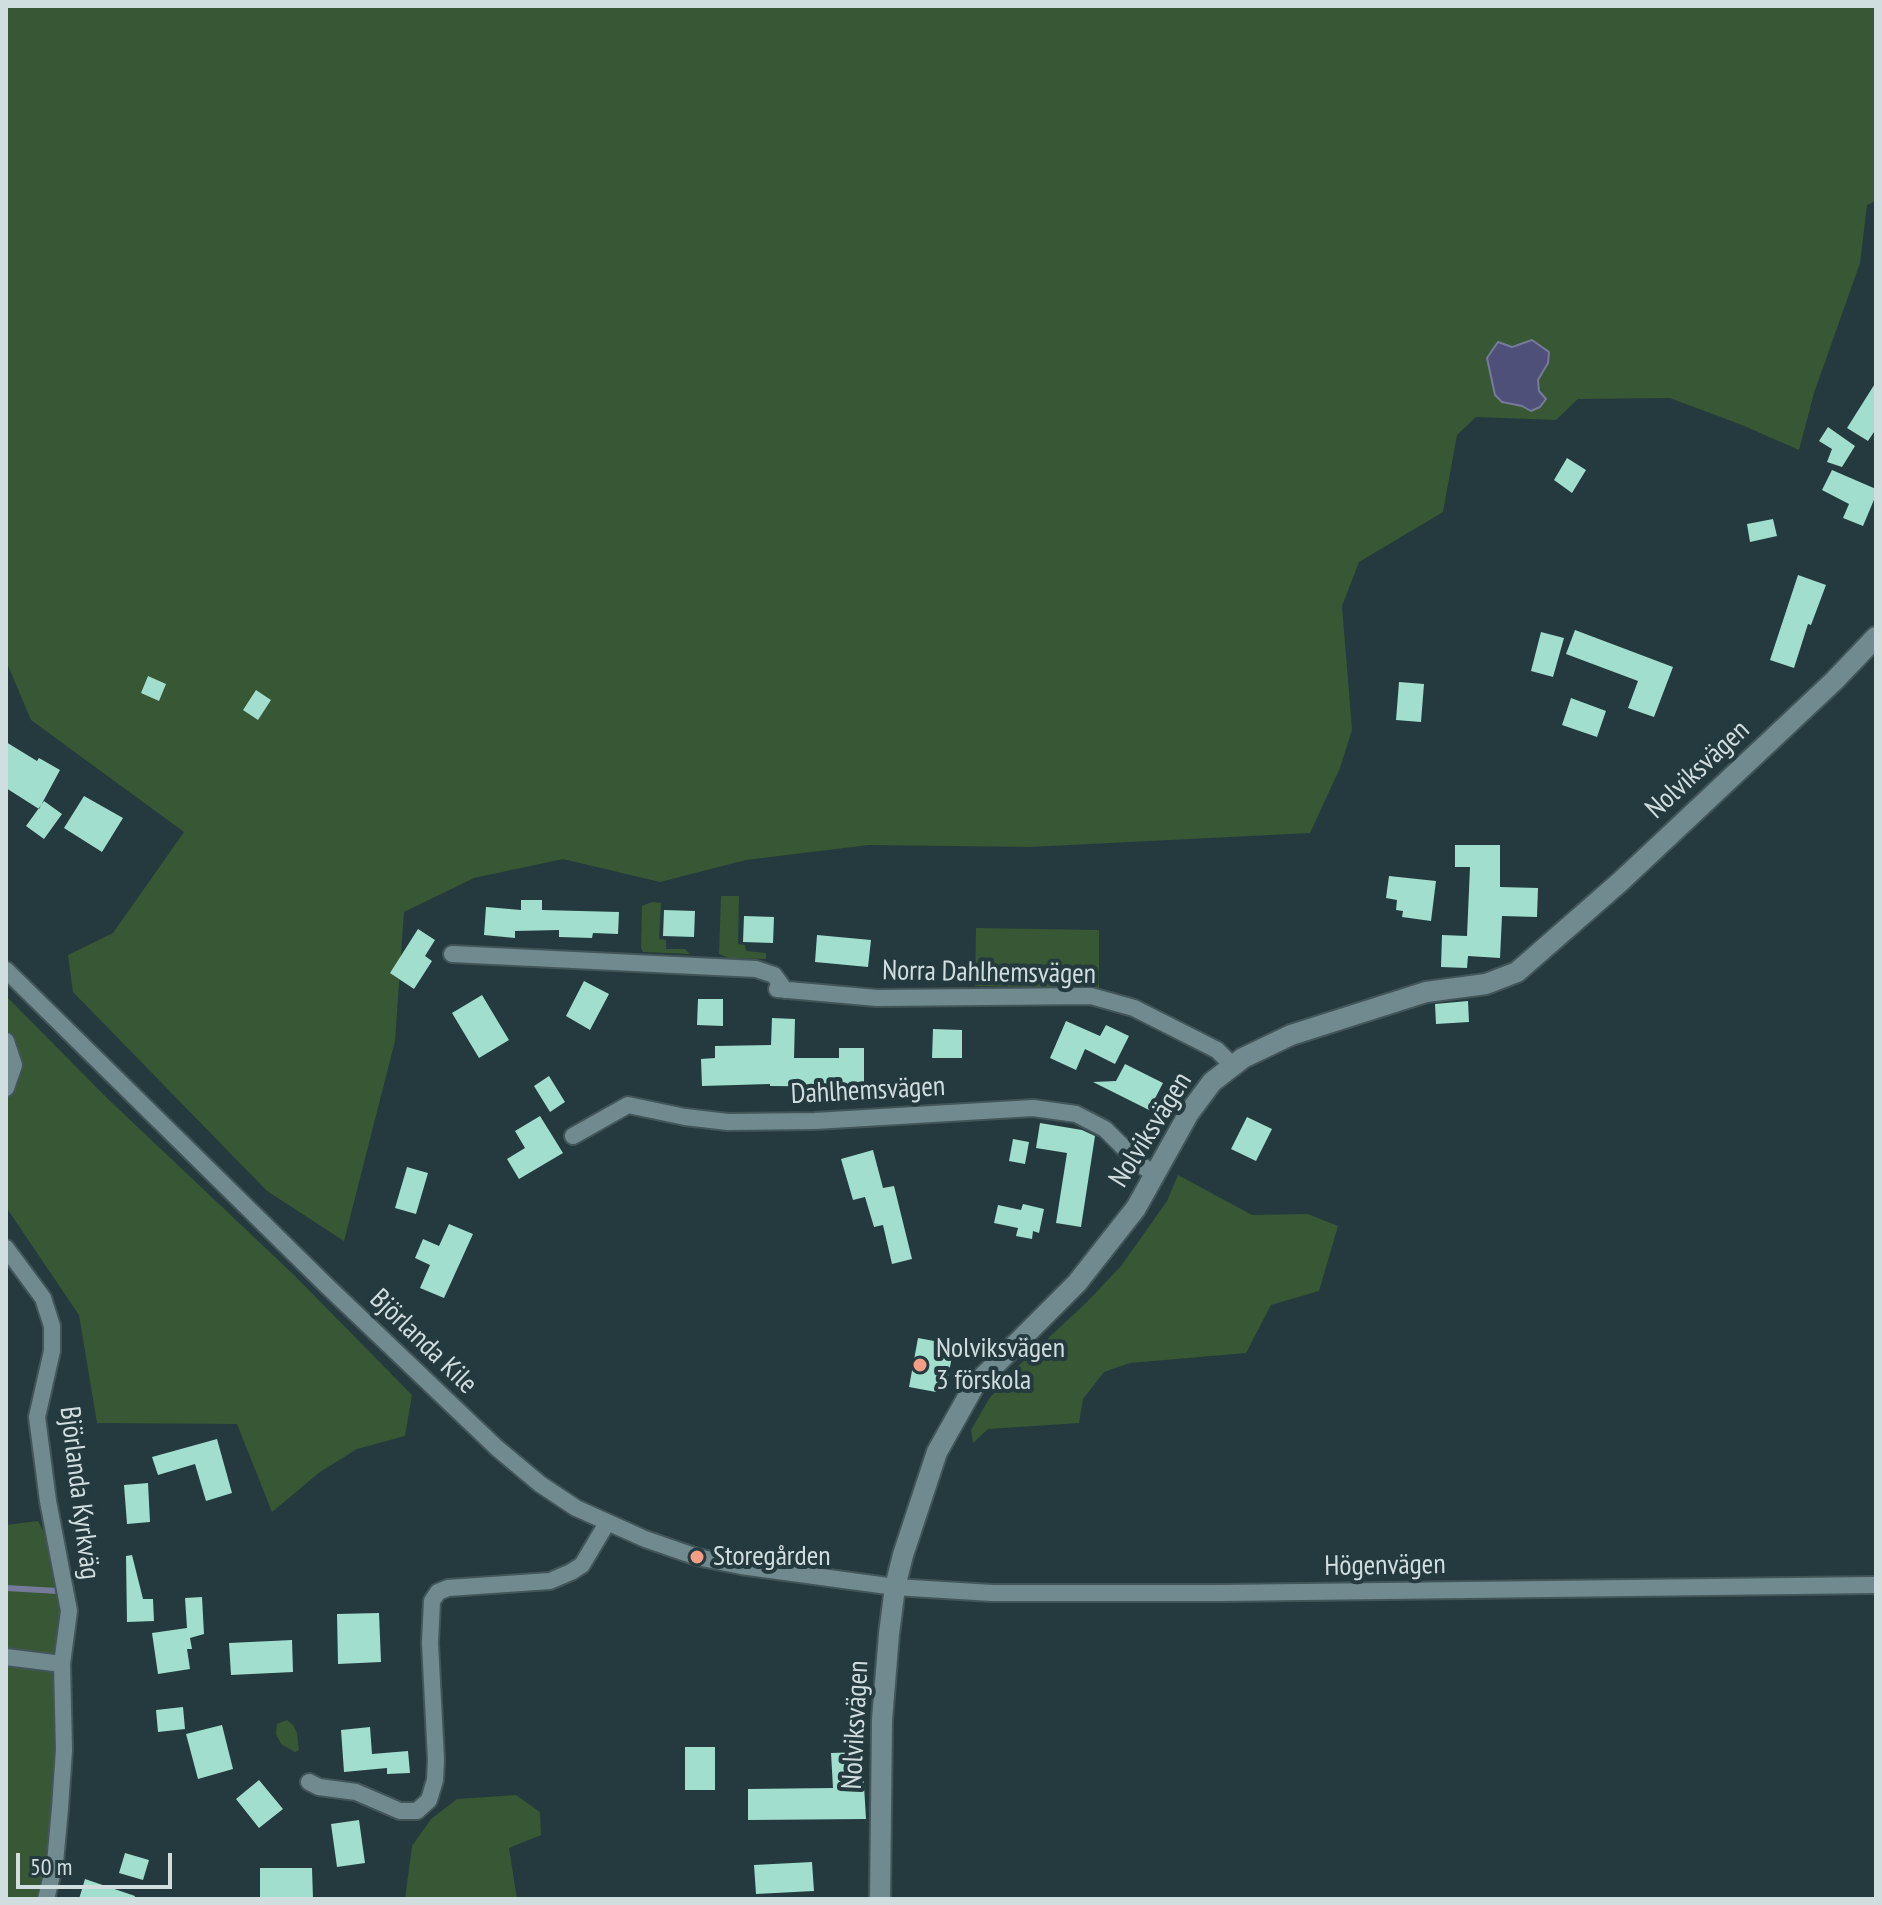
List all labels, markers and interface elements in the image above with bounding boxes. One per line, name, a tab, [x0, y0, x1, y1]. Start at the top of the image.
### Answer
street label: Nolviksvägen	[1639, 714, 1757, 826]
street label: Norra Dahlhemsvägen	[882, 954, 1096, 992]
street label: Nolviksvägen	[1103, 1066, 1199, 1194]
street label: Dahlhemsvägen	[790, 1070, 946, 1112]
street label: Björlanda Kile	[362, 1283, 484, 1401]
place label: Nolviksvägen 3 förskola	[936, 1332, 1065, 1398]
marker: Nolviksvägen 3 förskola	[911, 1356, 929, 1374]
street label: Björlanda Kyrkväg	[52, 1405, 106, 1581]
place label: Storegården	[713, 1540, 831, 1574]
marker: Storegården	[688, 1548, 706, 1566]
street label: Högenvägen	[1324, 1548, 1446, 1584]
street label: Nolviksvägen	[836, 1660, 876, 1790]
scale bar	[20, 1837, 176, 1887]
text: 50 m	[30, 1851, 72, 1882]

